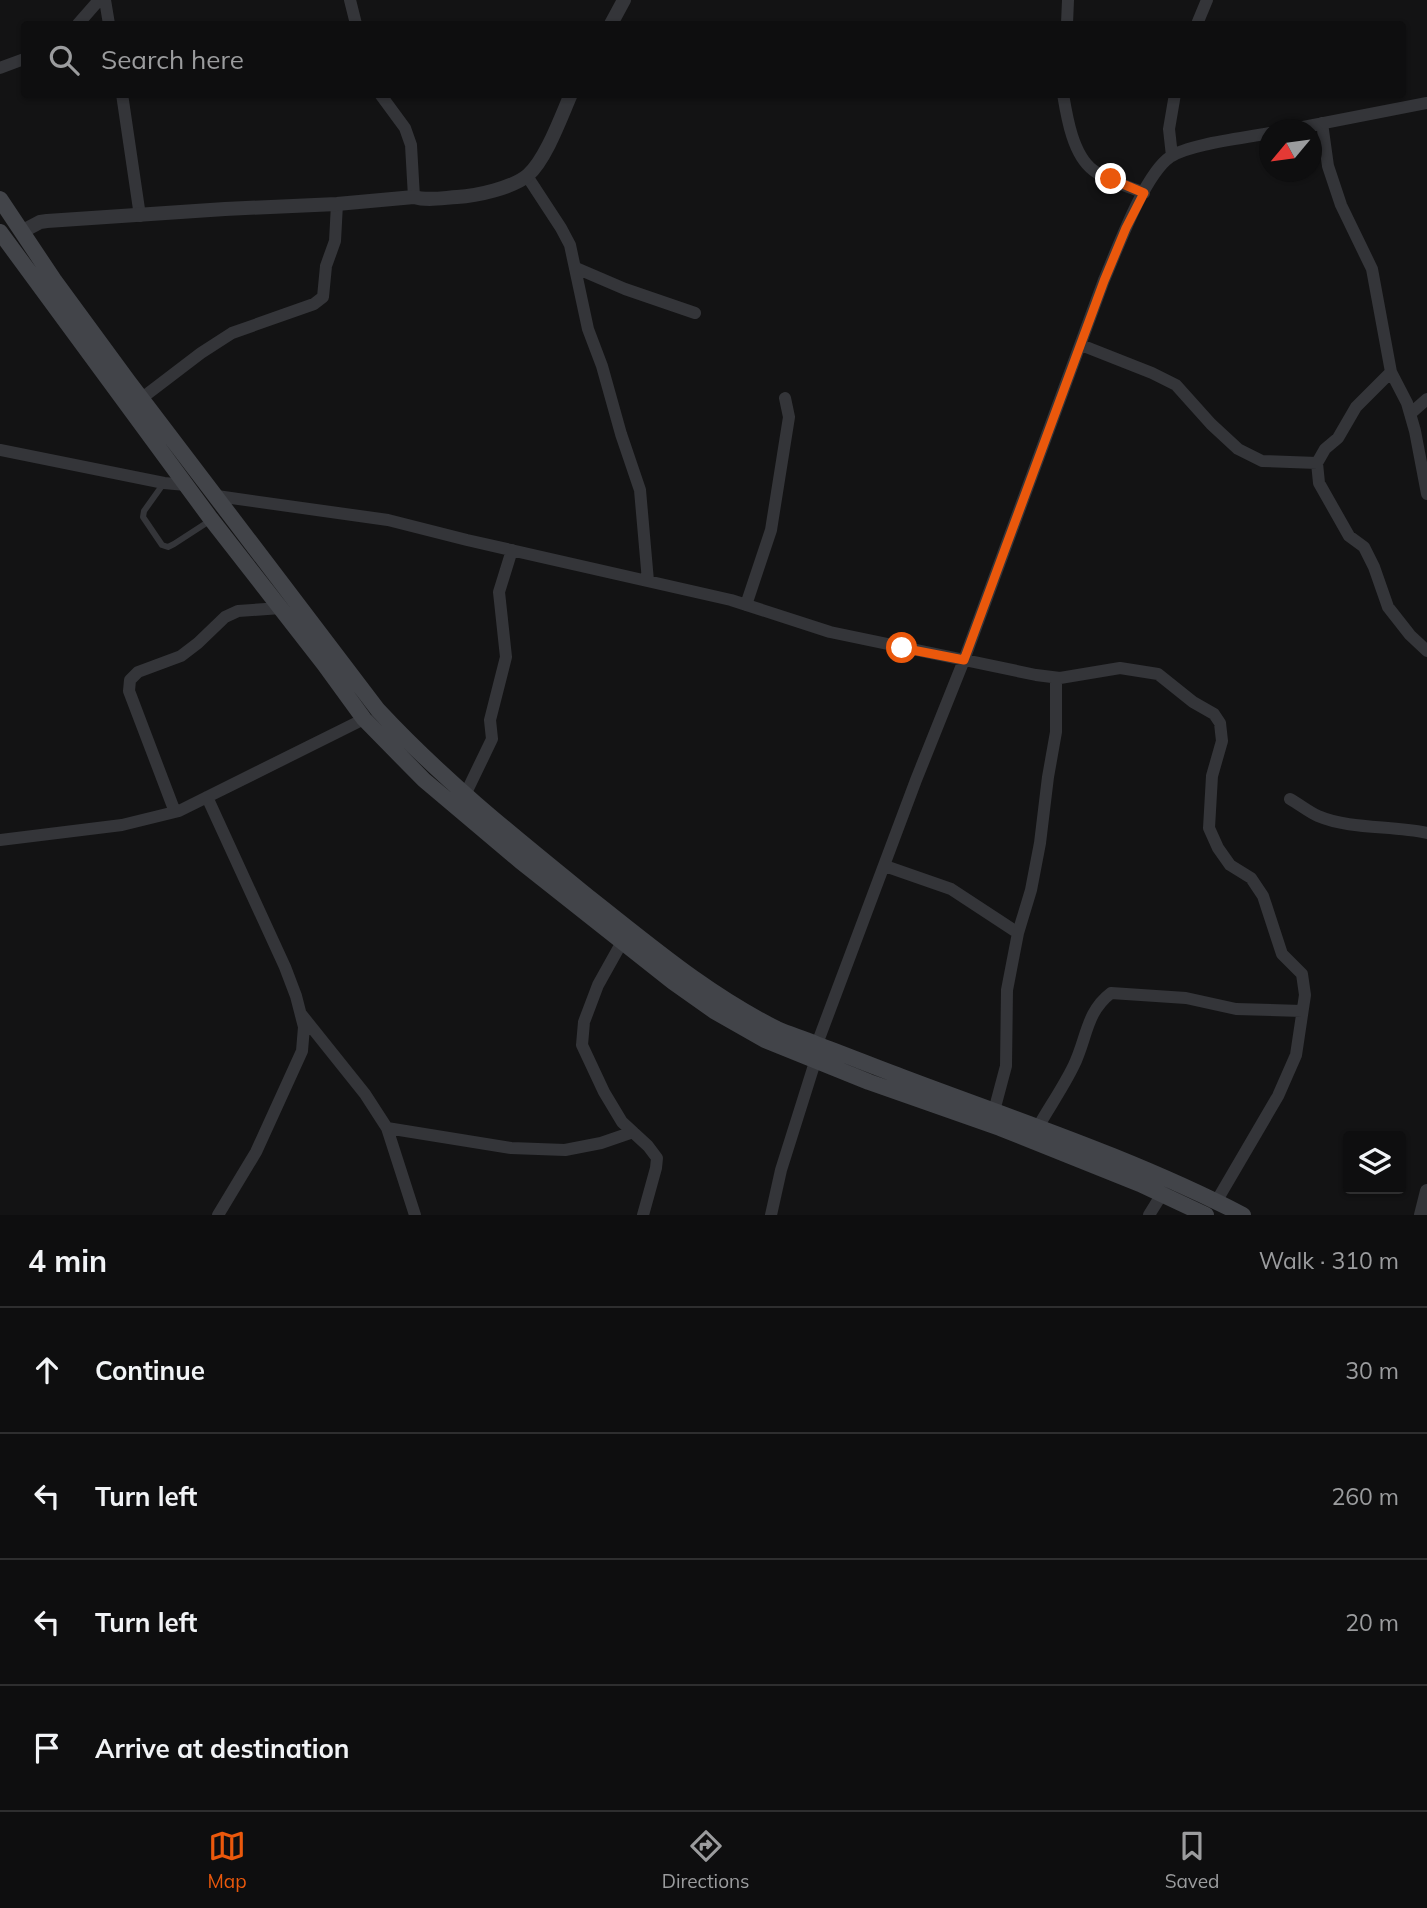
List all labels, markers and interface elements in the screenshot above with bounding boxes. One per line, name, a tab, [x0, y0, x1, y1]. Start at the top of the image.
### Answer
search box	[21, 21, 1406, 98]
icon: search	[45, 41, 83, 79]
text: Search here	[101, 43, 244, 76]
north arrow	[1259, 119, 1322, 182]
route end	[1095, 163, 1126, 194]
route start	[886, 632, 917, 663]
map controls	[1343, 1131, 1406, 1194]
button: layers	[1343, 1131, 1406, 1194]
text: 4 min	[28, 1242, 107, 1280]
text: Walk · 310 m	[1259, 1246, 1399, 1275]
icon: ahead	[28, 1351, 66, 1389]
text: Continue	[95, 1354, 205, 1387]
text: 30 m	[1345, 1356, 1399, 1385]
icon: left	[28, 1477, 66, 1515]
text: Turn left	[95, 1480, 197, 1513]
text: 260 m	[1331, 1482, 1399, 1511]
icon: left	[28, 1603, 66, 1641]
text: Turn left	[95, 1606, 197, 1639]
text: 20 m	[1345, 1608, 1399, 1637]
icon: arrive	[28, 1729, 66, 1767]
text: Arrive at destination	[95, 1732, 350, 1765]
tab: Map	[208, 1827, 247, 1893]
tab: Directions	[662, 1827, 750, 1893]
tab: Saved	[1165, 1827, 1219, 1893]

